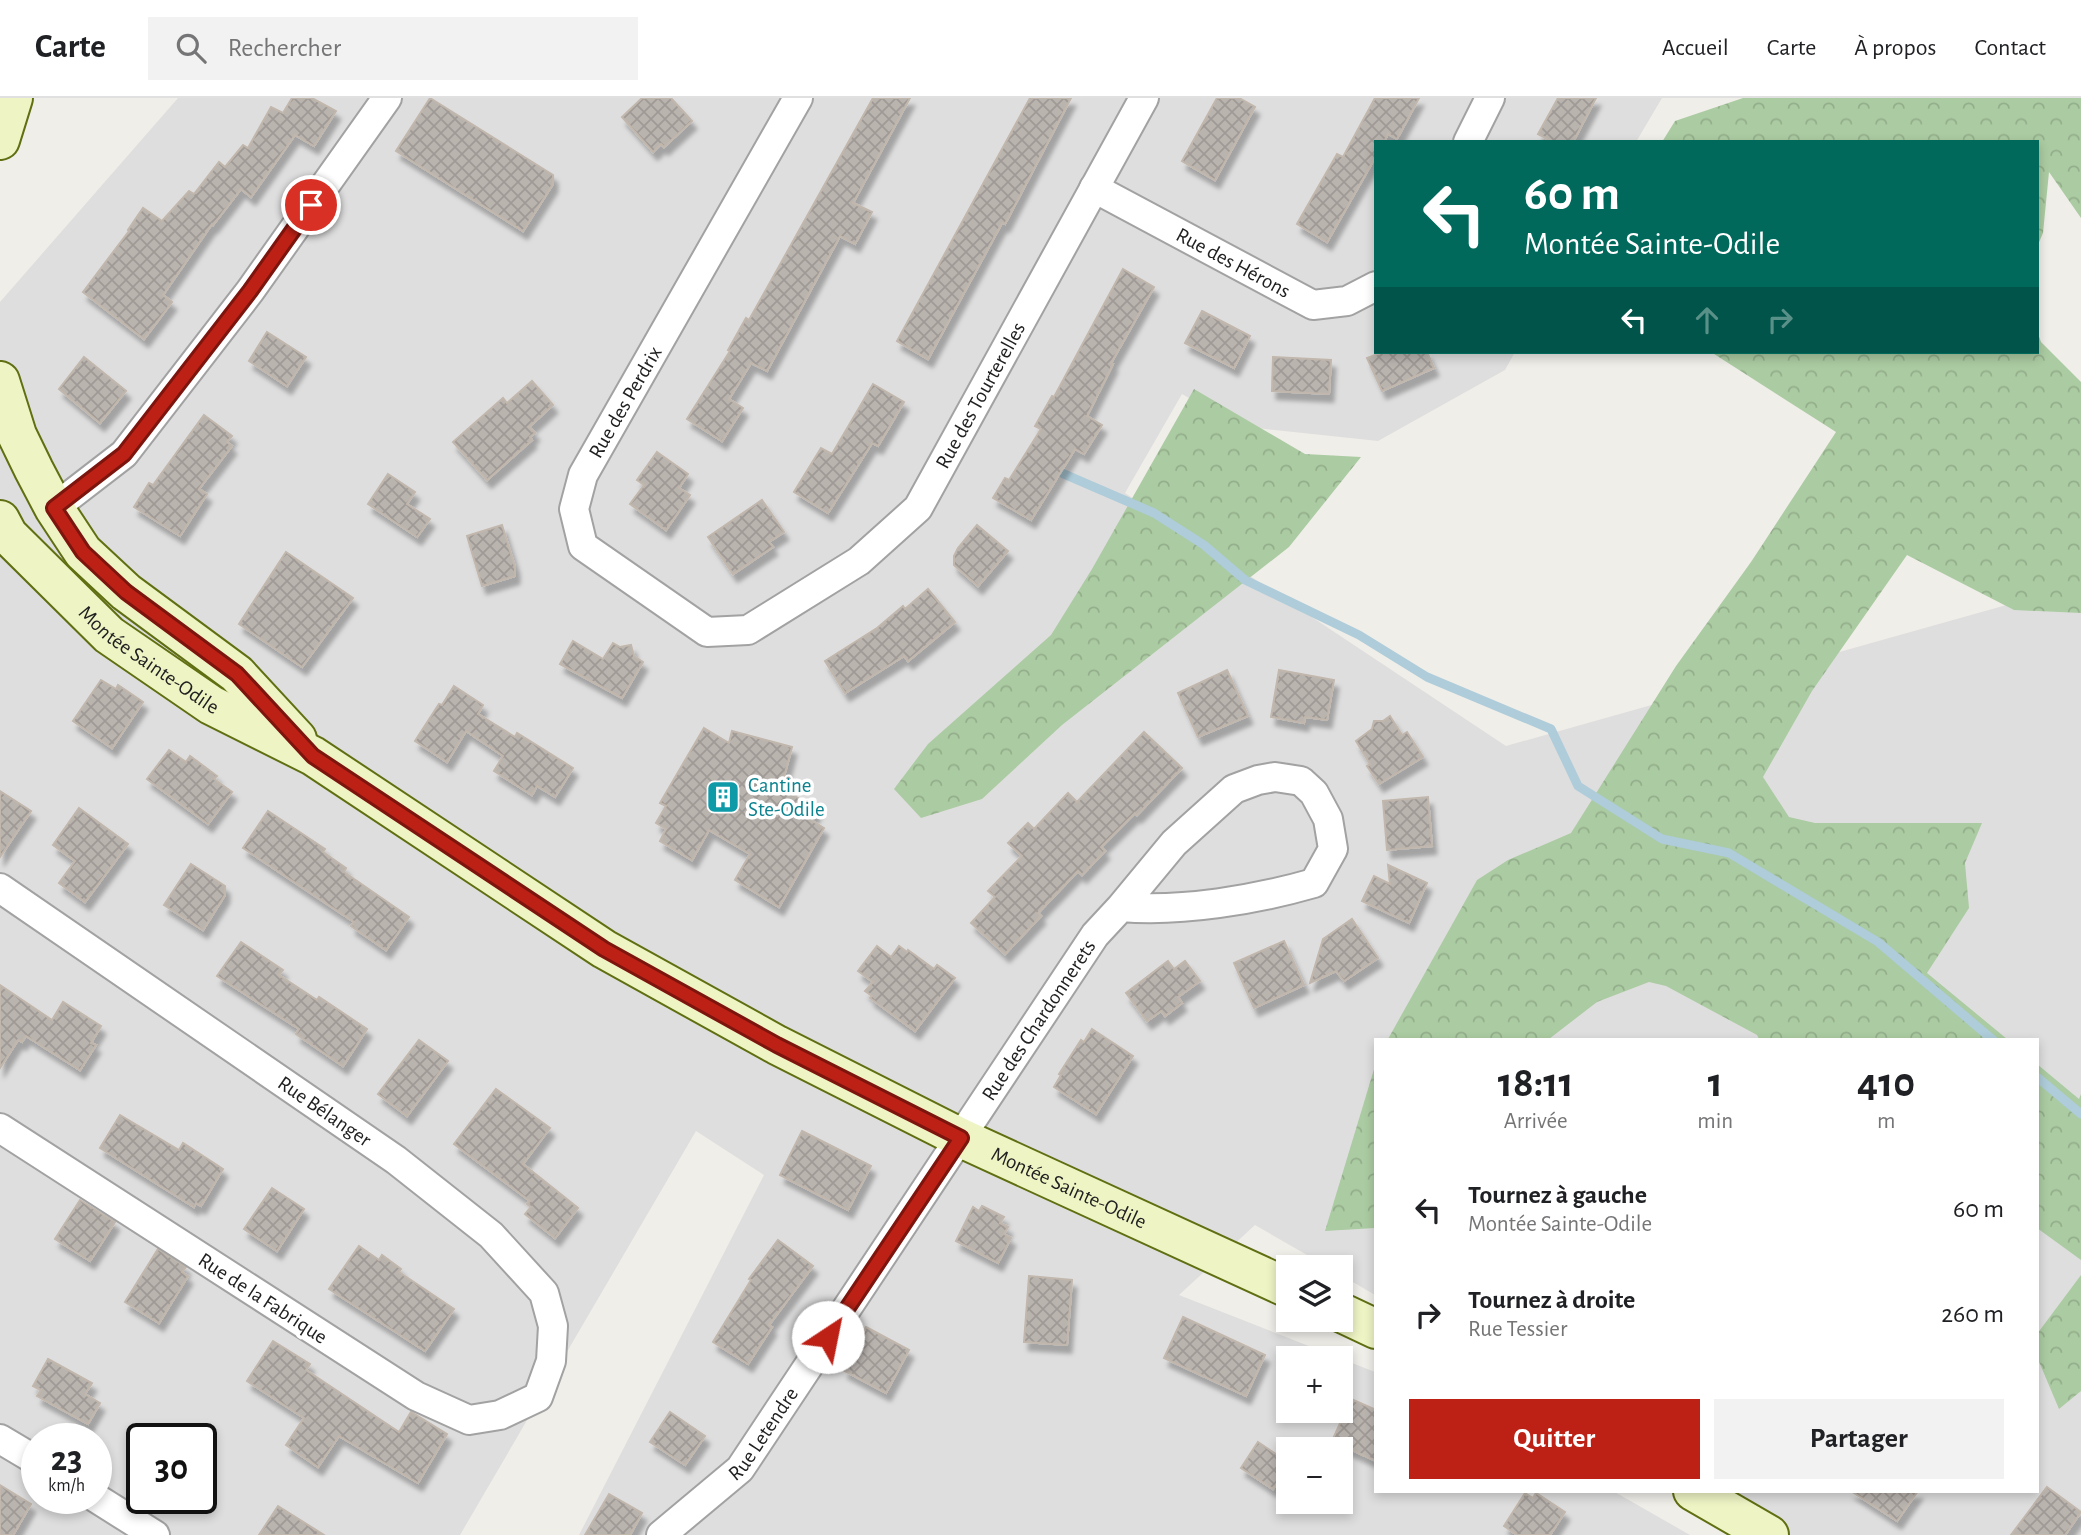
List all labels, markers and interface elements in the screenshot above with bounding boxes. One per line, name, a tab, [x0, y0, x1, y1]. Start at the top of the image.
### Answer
search box	[148, 17, 638, 80]
icon: search	[172, 29, 210, 67]
text: Carte	[35, 31, 106, 64]
text: Rechercher	[228, 35, 341, 61]
text: Accueil	[1662, 36, 1729, 60]
text: Carte	[1767, 36, 1816, 60]
text: À propos	[1854, 36, 1936, 60]
text: Contact	[1974, 36, 2046, 60]
icon: left	[1409, 168, 1500, 259]
text: 60 m	[1524, 170, 1620, 219]
pin	[281, 175, 341, 235]
icon: arrive	[292, 186, 330, 224]
street label: Rue des Hérons	[1173, 224, 1294, 302]
text: Montée Sainte-Odile	[1524, 228, 1780, 260]
icon: left	[1615, 301, 1653, 339]
icon: ahead	[1688, 301, 1726, 339]
icon: right	[1761, 301, 1799, 339]
street label: Rue des Tourterelles	[932, 319, 1029, 472]
street label: Rue des Perdrix	[585, 343, 666, 462]
street label: Montée Sainte-Odile	[75, 602, 222, 718]
place label: Cantine Ste-Odile	[748, 775, 825, 820]
building icon: Cantine Ste-Odile	[704, 778, 742, 816]
street label: Rue des Chardonnerets	[978, 936, 1100, 1105]
text: 18:11	[1498, 1062, 1574, 1104]
text: 1	[1708, 1062, 1723, 1104]
text: 410	[1857, 1062, 1915, 1104]
street label: Rue Bélanger	[274, 1072, 375, 1151]
text: Arrivée	[1504, 1110, 1568, 1133]
text: min	[1697, 1110, 1733, 1133]
text: m	[1877, 1110, 1895, 1133]
street label: Montée Sainte-Odile	[988, 1143, 1150, 1233]
text: Tournez à gauche	[1468, 1182, 1647, 1208]
icon: left	[1409, 1191, 1447, 1229]
text: 60 m	[1953, 1196, 2004, 1222]
text: Montée Sainte-Odile	[1468, 1213, 1652, 1236]
street label: Rue de la Fabrique	[194, 1249, 331, 1348]
map controls	[1276, 1255, 1353, 1514]
button: layers	[1276, 1255, 1353, 1332]
text: Tournez à droite	[1468, 1287, 1635, 1313]
icon: right	[1409, 1296, 1447, 1334]
position arrow	[791, 1300, 865, 1374]
text: 260 m	[1941, 1301, 2004, 1327]
text: Rue Tessier	[1468, 1318, 1567, 1341]
button: +	[1276, 1346, 1353, 1423]
street label: Rue Letendre	[725, 1384, 802, 1485]
button: Quitter	[1409, 1399, 1700, 1479]
button: Partager	[1714, 1399, 2004, 1479]
speed limit sign: 30	[126, 1423, 217, 1514]
button: −	[1276, 1437, 1353, 1514]
text: 23	[51, 1442, 82, 1477]
text: km/h	[48, 1477, 85, 1495]

